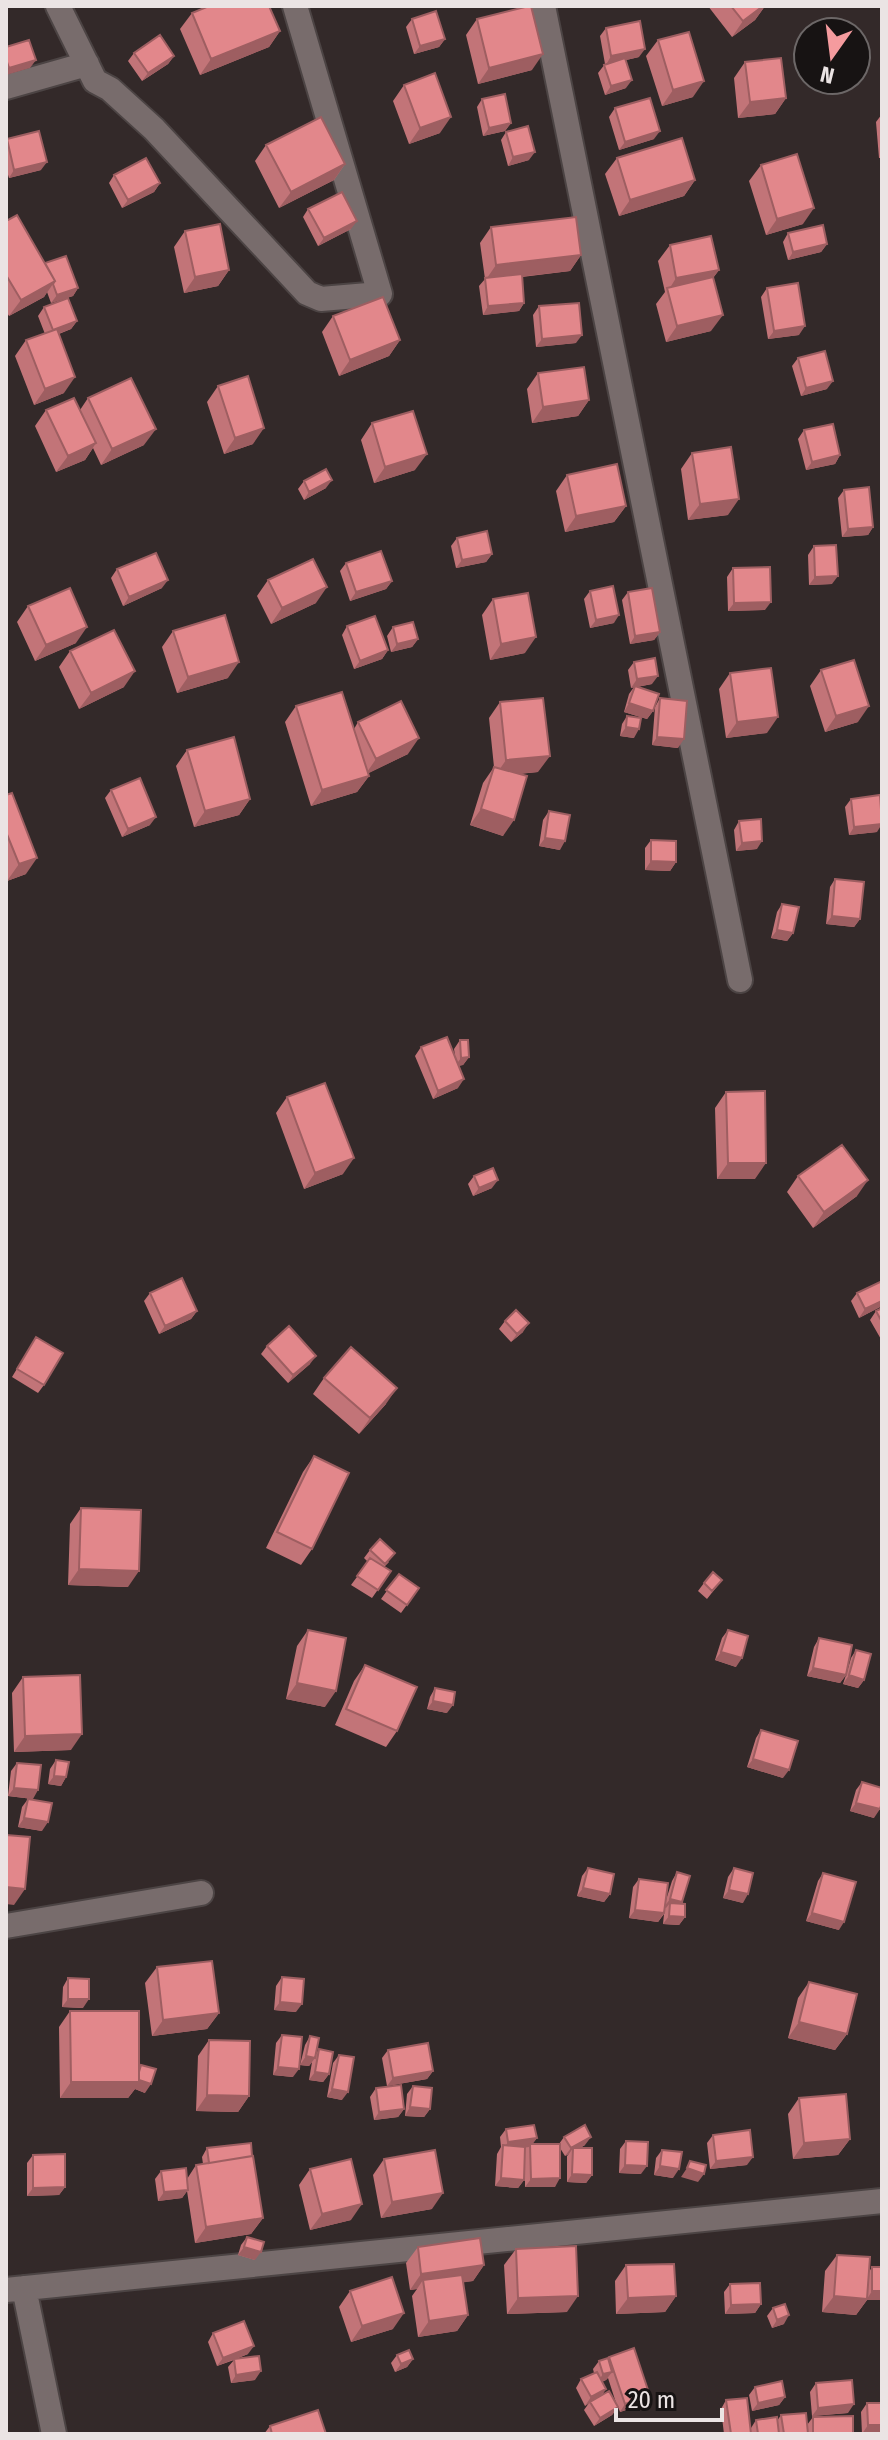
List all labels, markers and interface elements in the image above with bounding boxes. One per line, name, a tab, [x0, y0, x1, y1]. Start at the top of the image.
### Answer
north arrow	[792, 16, 872, 96]
text: N	[818, 60, 837, 90]
scale bar	[616, 2372, 722, 2422]
text: 20 m	[628, 2386, 675, 2414]

